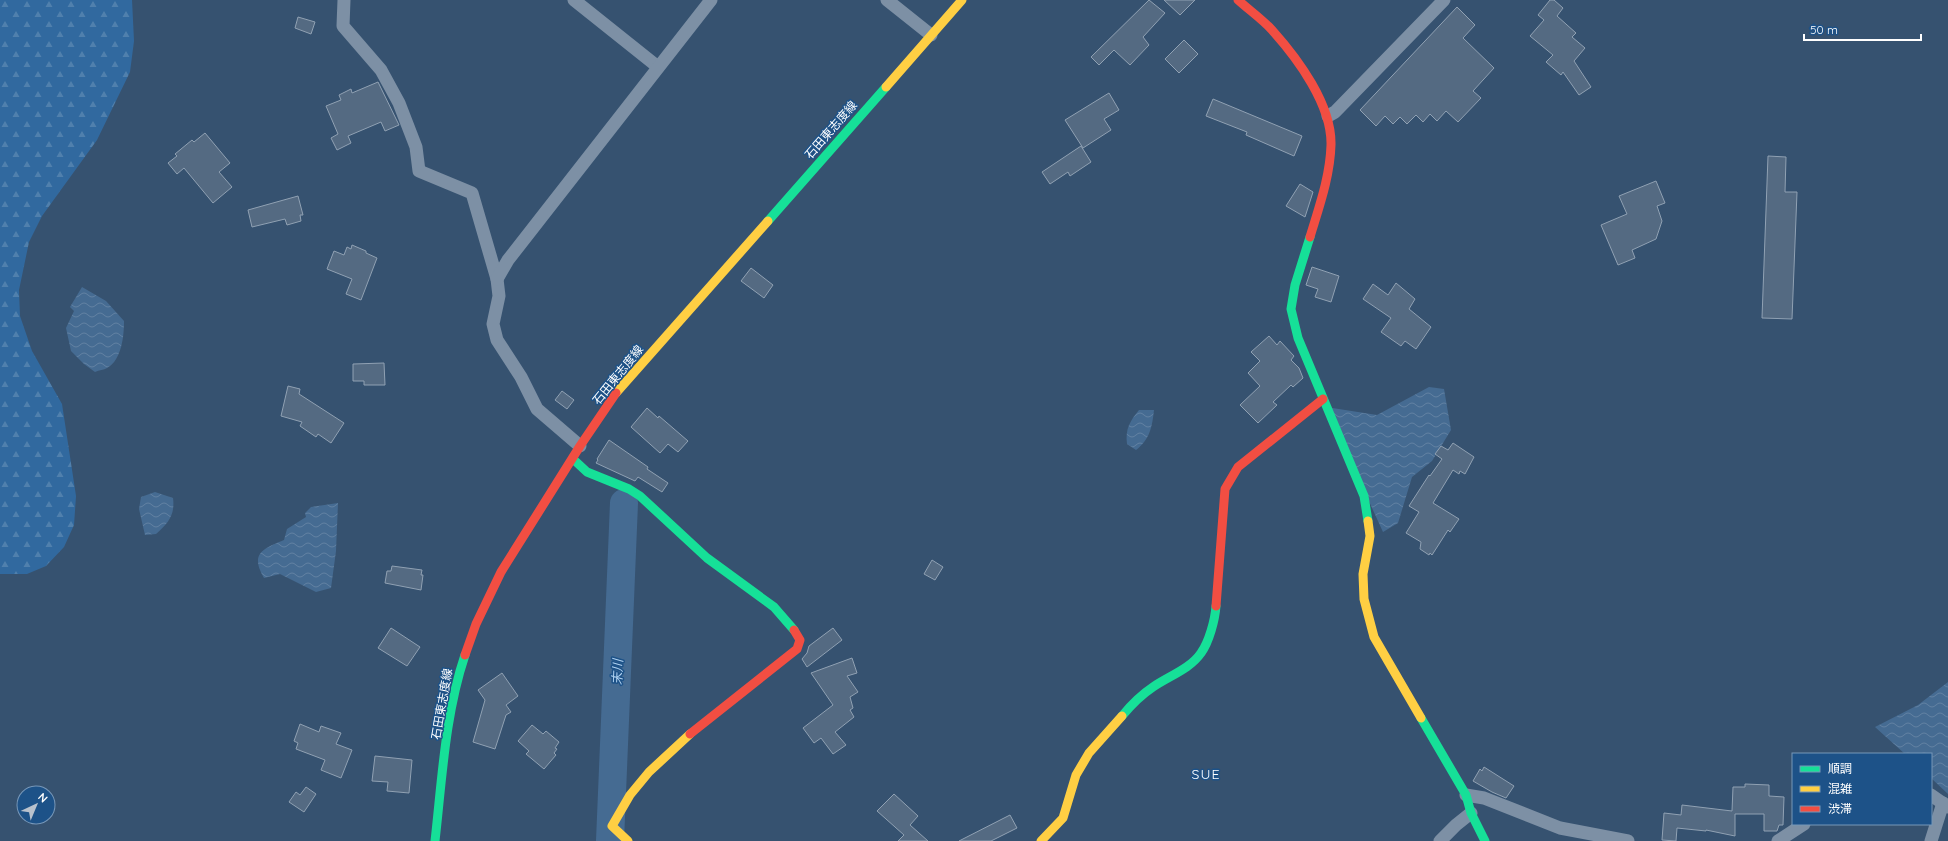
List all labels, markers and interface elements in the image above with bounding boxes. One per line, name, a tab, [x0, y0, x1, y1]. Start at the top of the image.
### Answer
scale bar	[1804, 16, 1921, 42]
text: 50 m	[1810, 22, 1838, 37]
street label: 石田東志度線	[801, 98, 860, 162]
street label: 石田東志度線	[589, 342, 646, 407]
water label: 末川	[609, 657, 626, 685]
street label: 石田東志度線	[428, 667, 455, 741]
legend	[1792, 753, 1932, 825]
text: 順調	[1828, 761, 1852, 776]
district label: SUE	[1192, 765, 1220, 783]
text: 混雑	[1828, 781, 1852, 796]
north arrow	[16, 785, 56, 825]
text: N	[35, 790, 51, 806]
text: 渋滞	[1828, 801, 1852, 816]

